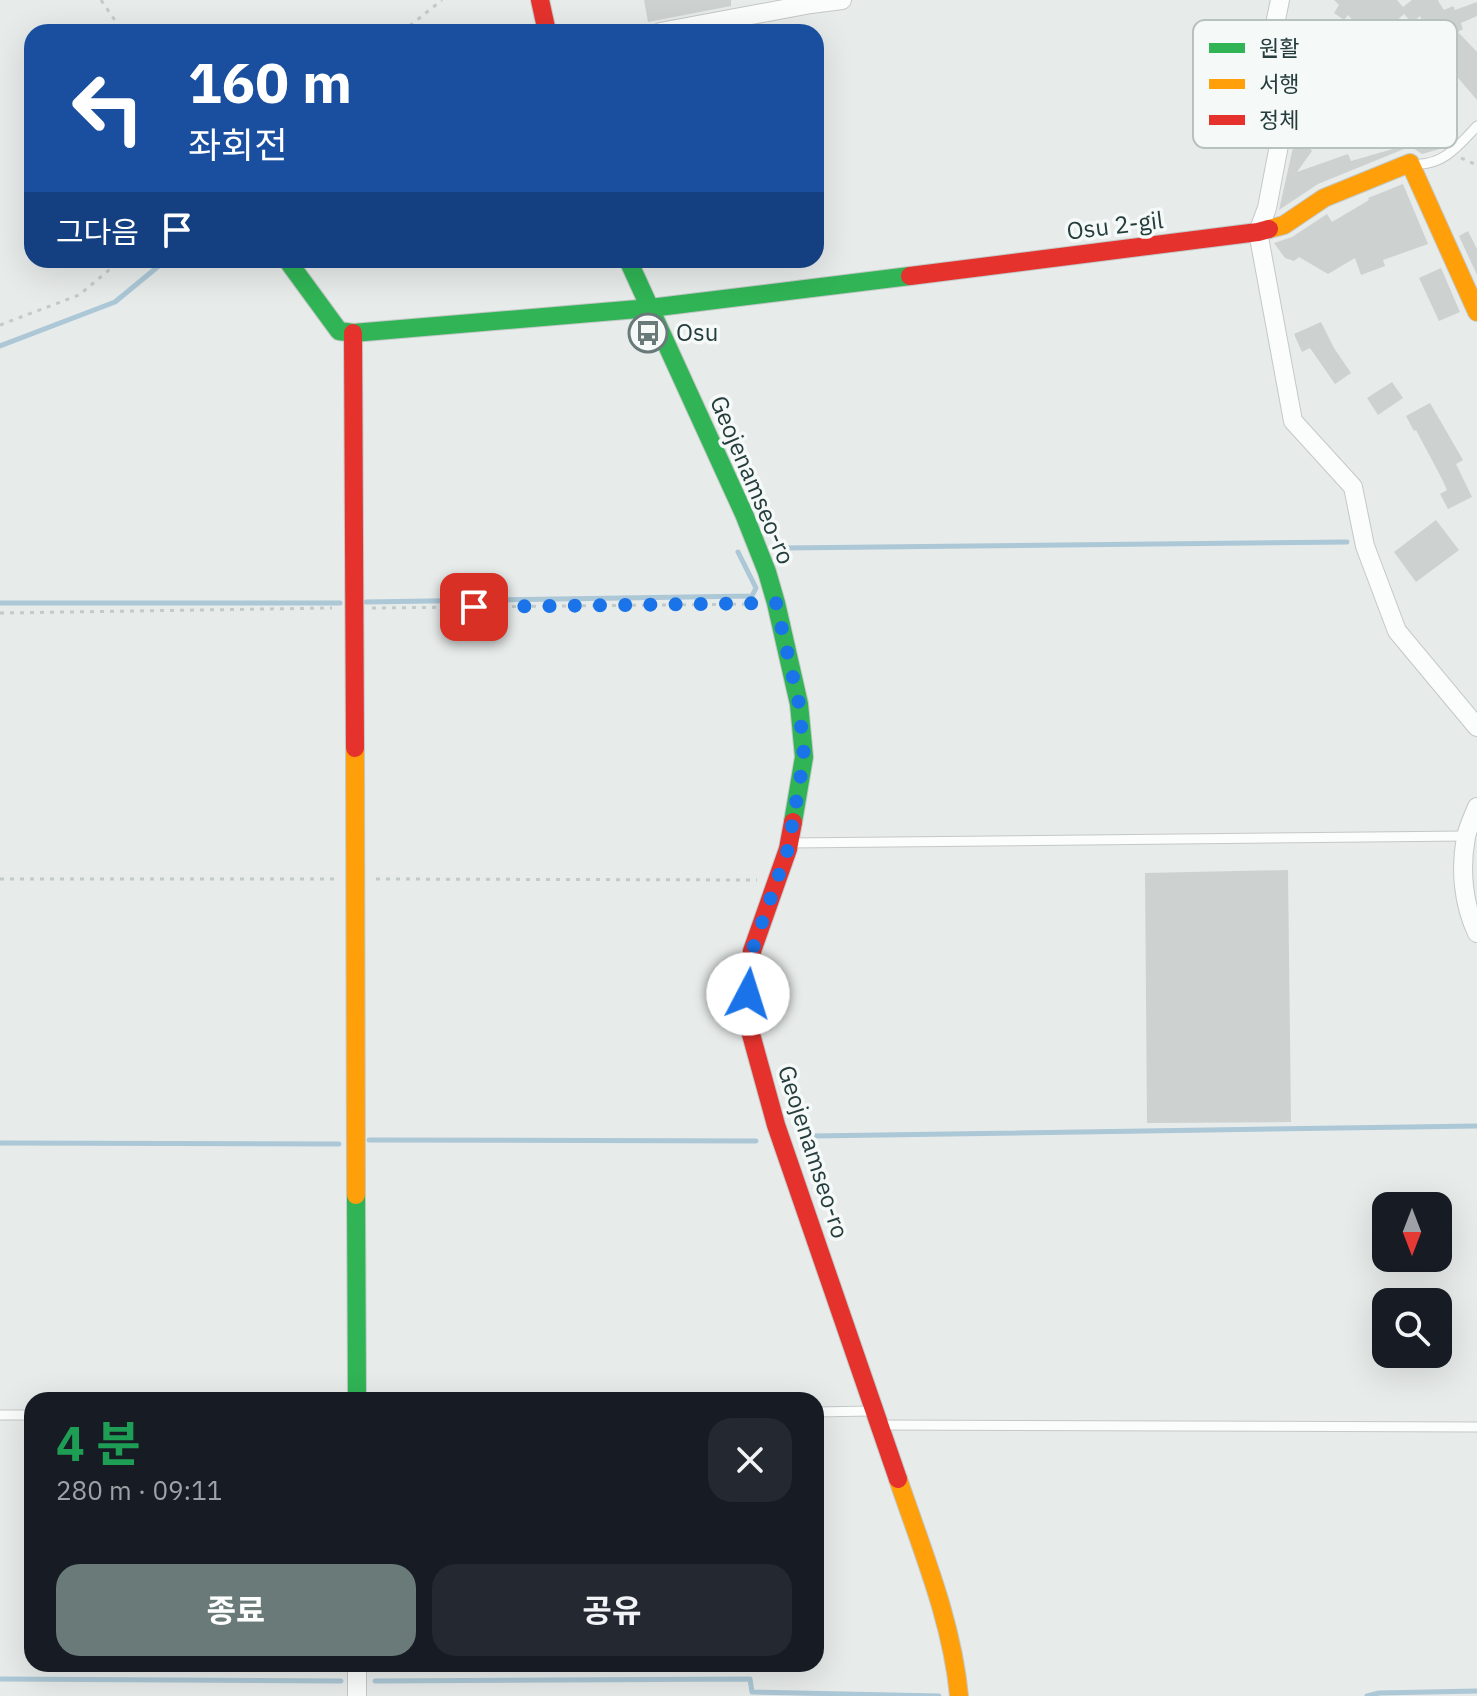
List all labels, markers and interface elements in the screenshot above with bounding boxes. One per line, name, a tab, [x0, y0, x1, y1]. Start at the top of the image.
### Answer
legend	[1193, 20, 1457, 148]
text: 원활	[1259, 33, 1299, 62]
text: 160 m	[188, 46, 352, 118]
icon: left	[56, 56, 160, 160]
text: 서행	[1259, 69, 1299, 98]
text: 정체	[1259, 105, 1299, 134]
text: 좌회전	[188, 121, 287, 168]
street label: Osu 2-gil	[1065, 203, 1165, 247]
icon: arrive	[155, 208, 199, 252]
text: 그다음	[56, 212, 139, 251]
bus stop icon: Osu	[627, 312, 669, 354]
place label: Osu	[676, 316, 718, 348]
street label: Geojenamseo-ro	[703, 390, 803, 569]
pin	[440, 573, 508, 641]
icon: arrive	[452, 585, 496, 629]
position arrow	[706, 952, 790, 1036]
street label: Geojenamseo-ro	[771, 1061, 857, 1242]
north arrow	[1372, 1192, 1452, 1272]
map controls	[1372, 1192, 1452, 1368]
button: search	[1372, 1288, 1452, 1368]
text: 4 분	[56, 1412, 140, 1474]
button: close	[708, 1418, 792, 1502]
text: 280 m · 09:11	[56, 1473, 222, 1507]
button: 종료	[56, 1564, 416, 1656]
button: 공유	[432, 1564, 792, 1656]

